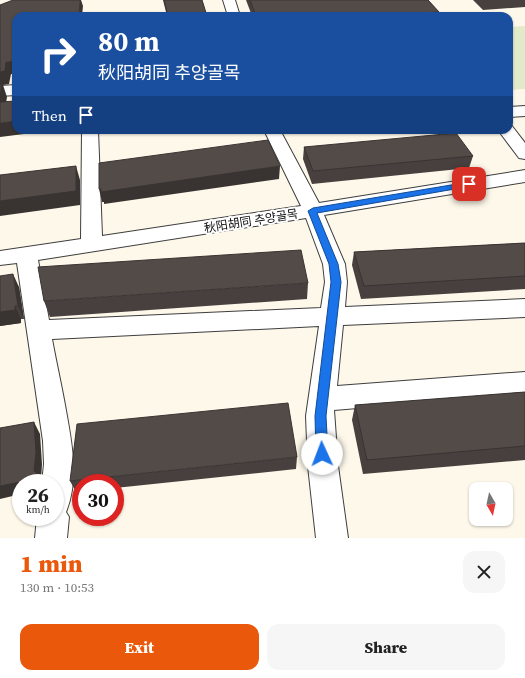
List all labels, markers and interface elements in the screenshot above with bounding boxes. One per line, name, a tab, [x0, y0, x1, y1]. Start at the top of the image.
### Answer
text: 80 m	[98, 22, 160, 60]
icon: right	[32, 28, 84, 80]
text: 秋阳胡同 추양골목	[98, 60, 240, 85]
icon: arrive	[75, 104, 97, 126]
text: Then	[32, 105, 67, 126]
pin	[452, 167, 486, 201]
icon: arrive	[458, 173, 480, 195]
street label: 秋阳胡同 추양골목	[203, 206, 299, 236]
position arrow	[301, 433, 343, 475]
speed limit sign: 30	[72, 474, 124, 526]
text: 26	[27, 481, 49, 509]
north arrow	[469, 482, 513, 526]
map controls	[469, 482, 513, 526]
text: km/h	[26, 503, 50, 516]
text: 1 min	[20, 547, 83, 580]
button: close	[463, 551, 505, 593]
text: 130 m · 10:53	[20, 579, 94, 596]
button: Exit	[20, 624, 259, 670]
button: Share	[267, 624, 505, 670]

